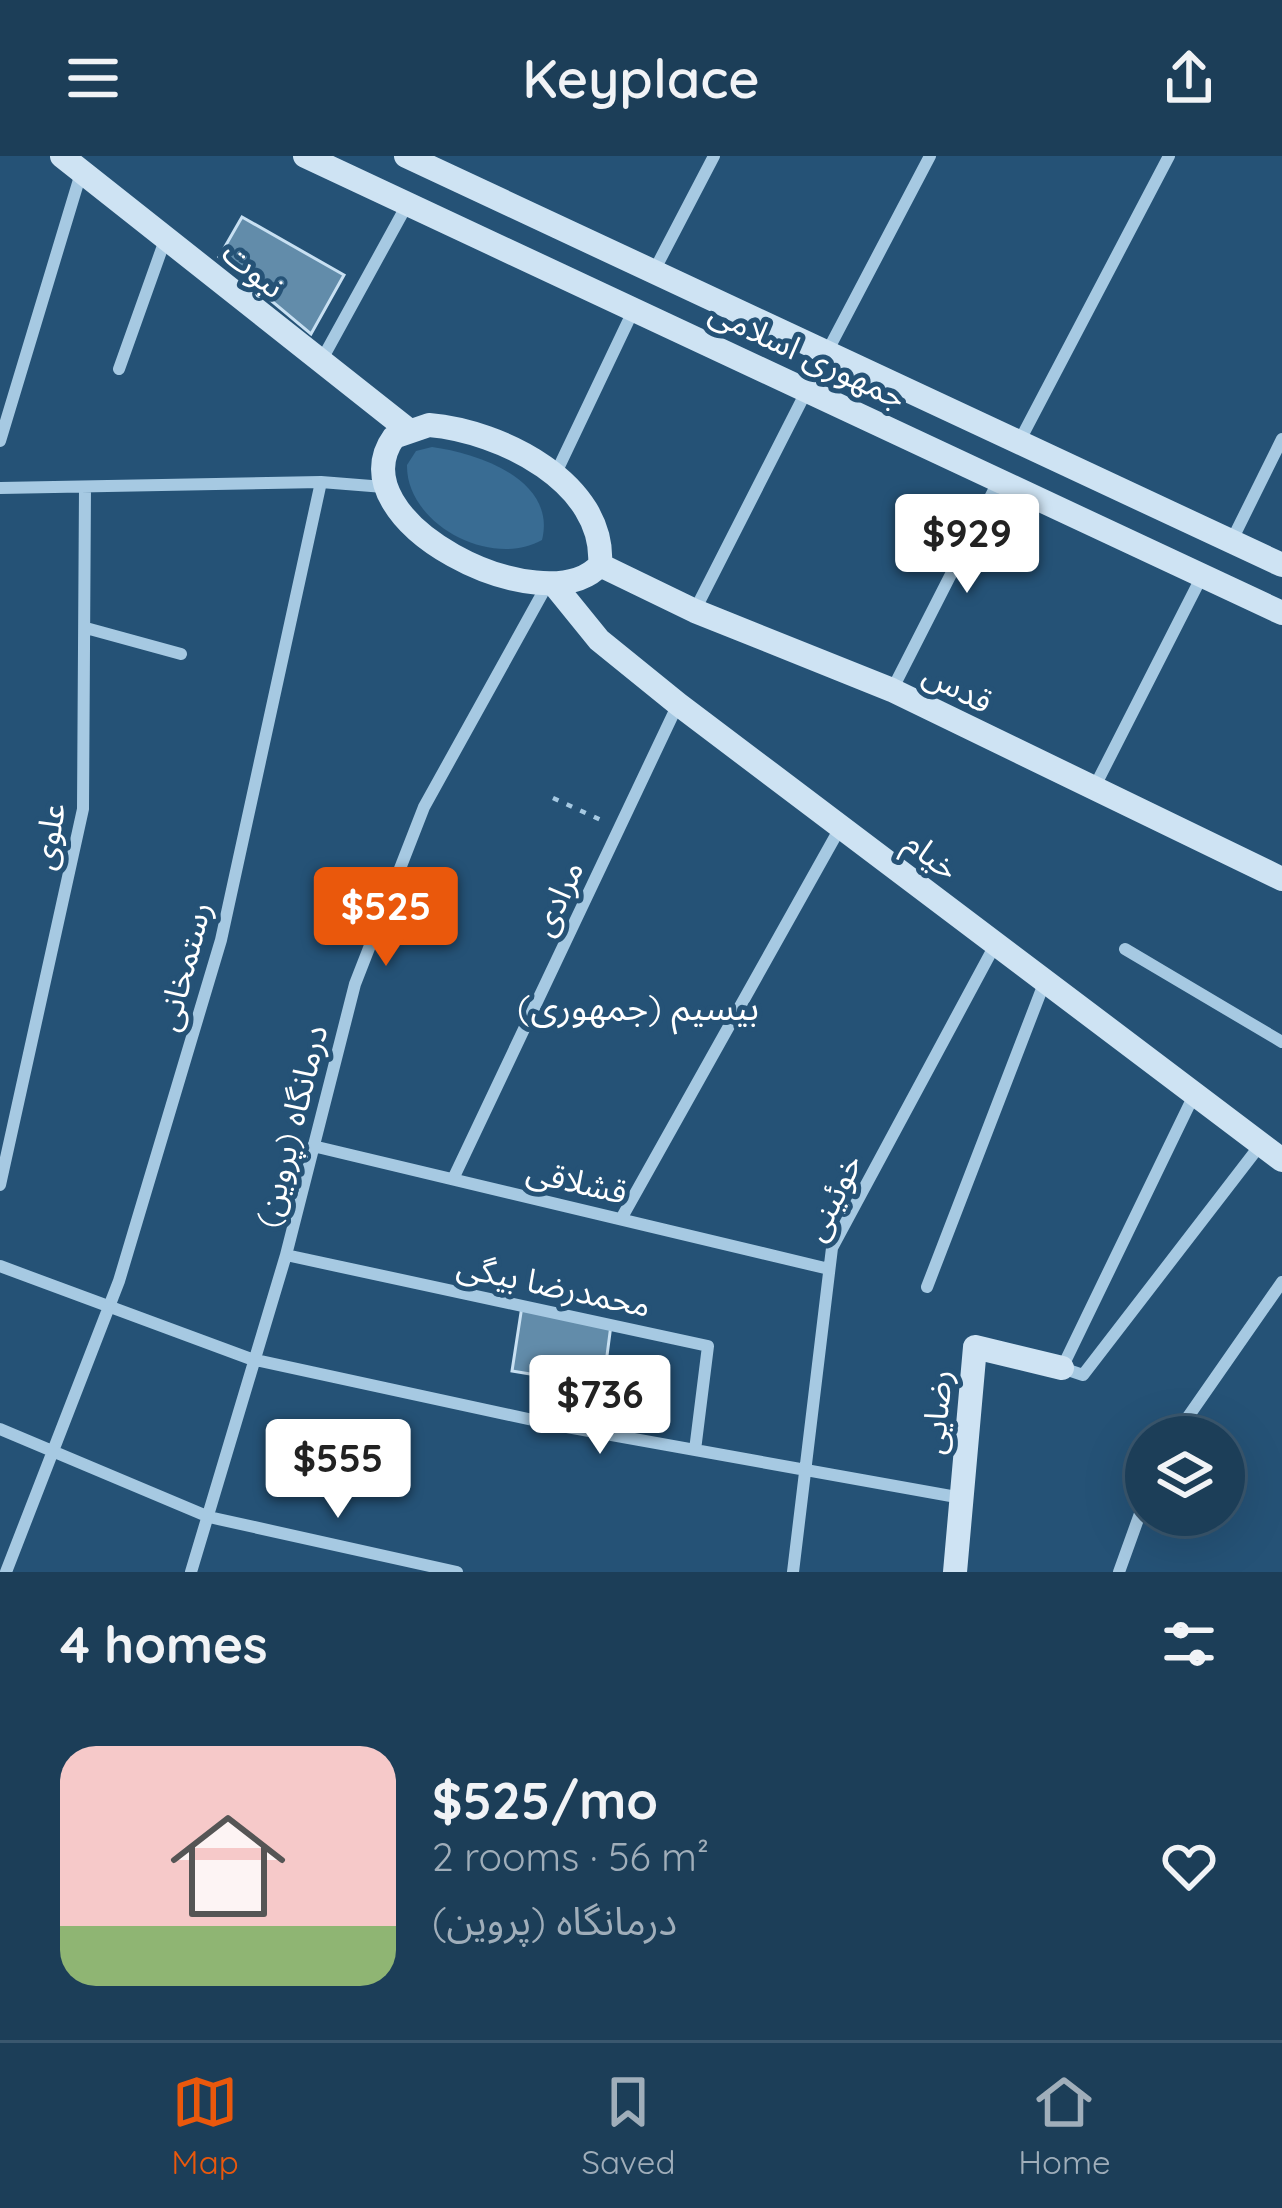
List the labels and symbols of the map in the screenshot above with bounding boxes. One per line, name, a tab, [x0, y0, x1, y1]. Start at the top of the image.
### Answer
street label: نبوت	[215, 231, 294, 306]
street label: جمهوری اسلامی	[703, 290, 913, 417]
pin: $929	[896, 494, 1038, 596]
street label: قدس	[917, 652, 1000, 721]
street label: علوی	[21, 799, 74, 873]
street label: خیام	[894, 821, 968, 892]
street label: مرادی	[521, 854, 592, 942]
pin: $525	[315, 867, 457, 969]
street label: رستمخانی	[146, 897, 219, 1035]
district label: (بیسیم (جمهوری	[517, 984, 759, 1035]
street label: درمانگاه (پروین)	[246, 1020, 338, 1232]
street label: خوئینی	[793, 1147, 870, 1247]
street label: قشلاقی	[523, 1149, 631, 1212]
street label: محمدرضا بیگی	[454, 1244, 655, 1325]
pin: $736	[529, 1355, 671, 1457]
street label: رضایی	[911, 1368, 960, 1456]
pin: $555	[267, 1419, 409, 1521]

